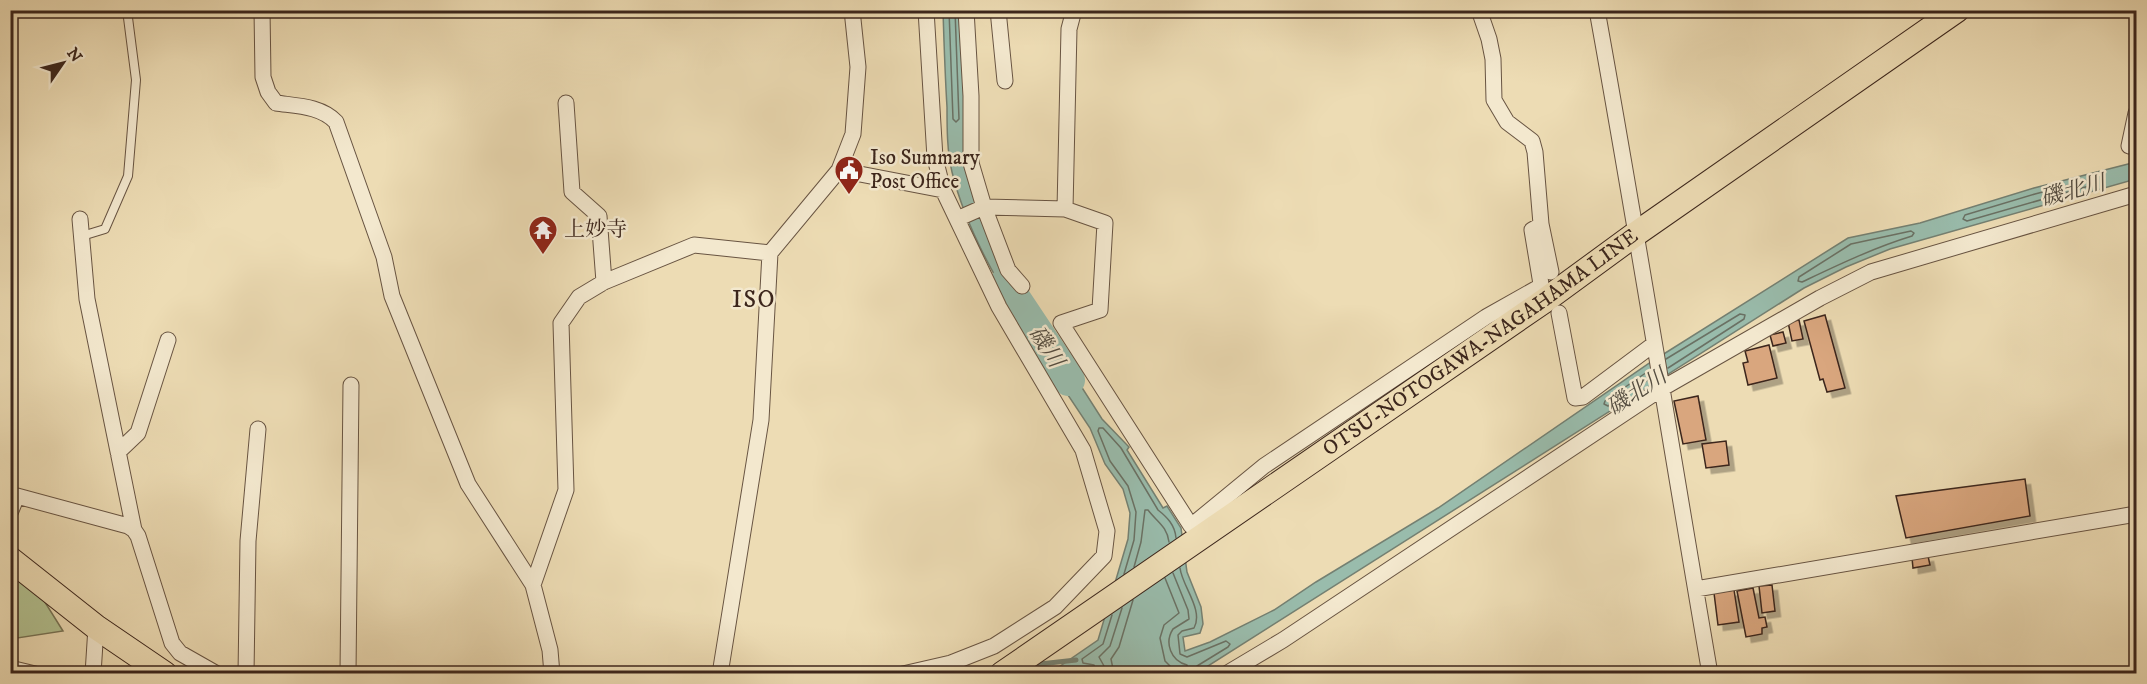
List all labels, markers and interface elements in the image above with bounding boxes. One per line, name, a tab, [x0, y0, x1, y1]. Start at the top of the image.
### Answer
north arrow	[33, 33, 93, 93]
text: N	[63, 44, 86, 66]
place label: Iso Summary Post Office	[870, 145, 981, 195]
public building icon: Iso Summary Post Office	[833, 154, 865, 196]
water label: 磯北川	[2038, 169, 2110, 213]
temple icon: 上妙寺	[527, 214, 559, 256]
place label: 上妙寺	[564, 217, 627, 243]
street label: OTSU-NOTOGAWA-NAGAHAMA LINE	[1318, 223, 1644, 462]
district label: ISO	[732, 285, 776, 315]
water label: 磯川	[1023, 321, 1070, 374]
water label: 磯北川	[1602, 362, 1674, 421]

